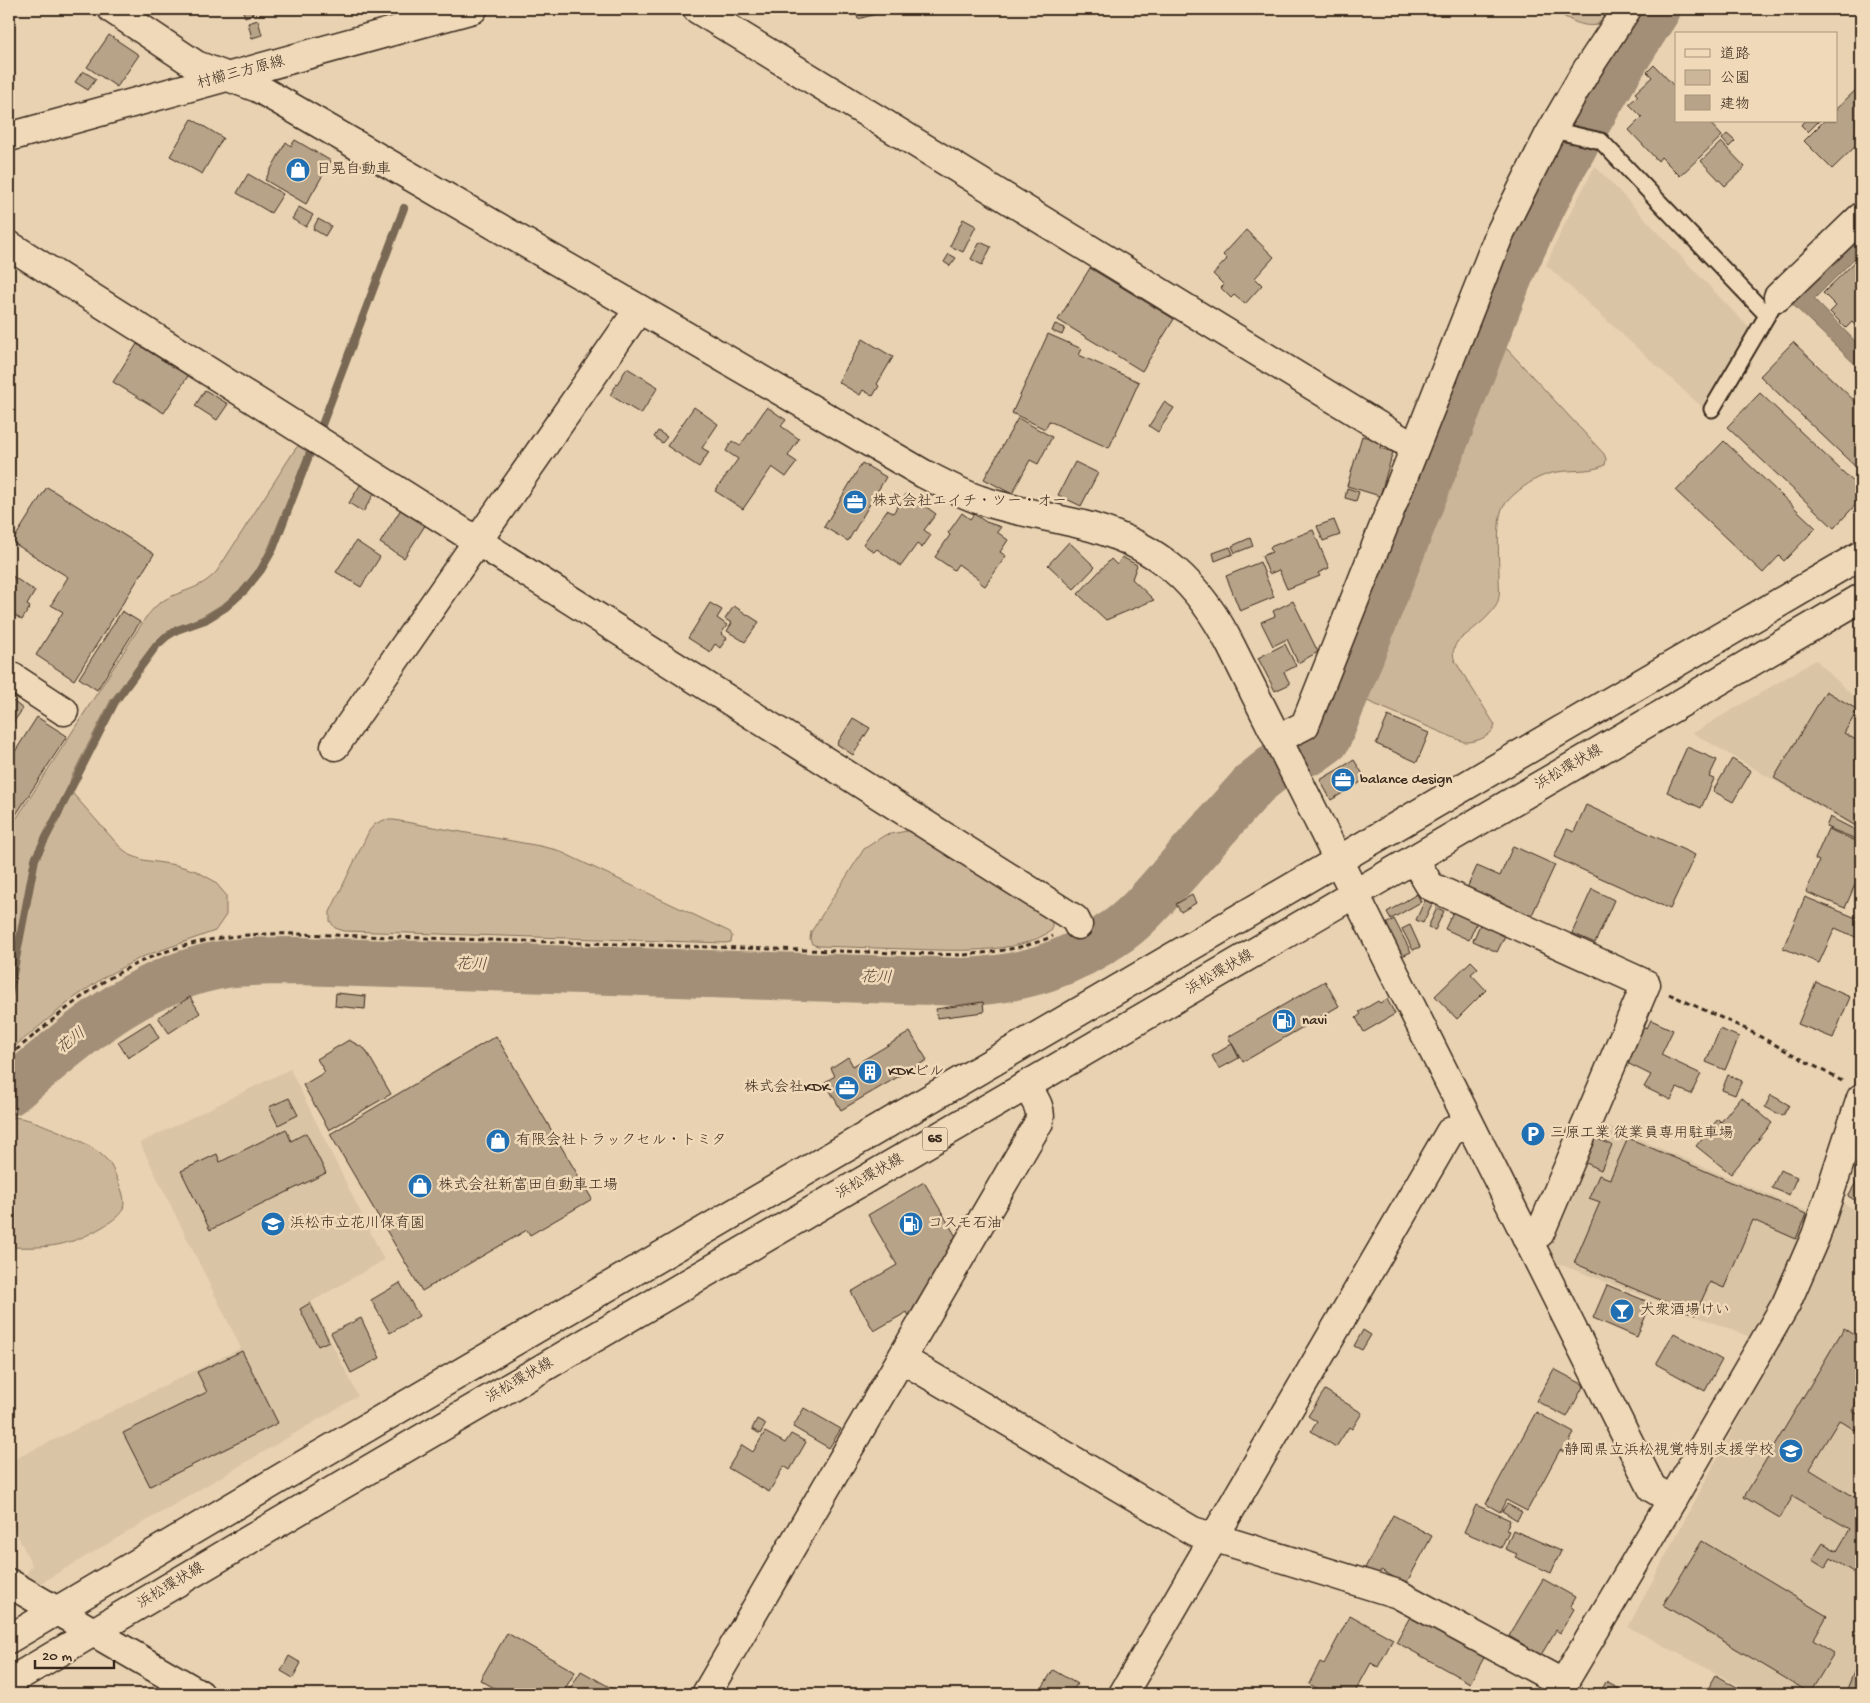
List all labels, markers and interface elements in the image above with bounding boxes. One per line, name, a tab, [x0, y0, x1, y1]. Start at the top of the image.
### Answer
legend	[1675, 32, 1838, 122]
text: 道路	[1720, 46, 1750, 64]
street label: 村櫛三方原線	[195, 52, 287, 93]
text: 公園	[1720, 70, 1750, 88]
text: 建物	[1720, 96, 1750, 114]
shop icon: 日晃自動車	[285, 157, 311, 183]
place label: 日晃自動車	[316, 160, 391, 179]
office icon: 株式会社エイチ・ツー・オー	[842, 489, 868, 515]
place label: 株式会社エイチ・ツー・オー	[872, 492, 1067, 511]
street label: 浜松環状線	[1532, 741, 1606, 795]
office icon: balance design	[1330, 767, 1356, 793]
place label: balance design	[1360, 771, 1452, 789]
street label: 浜松環状線	[1183, 946, 1257, 1000]
water label: 花川	[455, 955, 487, 976]
water label: 花川	[860, 968, 892, 989]
fuel station icon: navi	[1271, 1008, 1297, 1034]
place label: navi	[1302, 1012, 1327, 1030]
water label: 花川	[53, 1024, 90, 1059]
building icon: KDKビル	[857, 1059, 883, 1085]
place label: KDKビル	[888, 1063, 944, 1081]
office icon: 株式会社KDK	[834, 1075, 860, 1101]
place label: 株式会社KDK	[744, 1078, 832, 1097]
parking icon: 三原工業 従業員専用駐車場	[1520, 1121, 1546, 1147]
place label: 三原工業 従業員専用駐車場	[1550, 1124, 1734, 1143]
shop icon: 有限会社トラックセル・トミタ	[485, 1128, 511, 1154]
road number: 65	[922, 1128, 948, 1150]
place label: 有限会社トラックセル・トミタ	[516, 1131, 727, 1150]
street label: 浜松環状線	[833, 1150, 907, 1204]
shop icon: 株式会社新富田自動車工場	[407, 1173, 433, 1199]
place label: 株式会社新富田自動車工場	[438, 1176, 618, 1195]
school or university icon: 浜松市立花川保育園	[260, 1211, 286, 1237]
fuel station icon: コスモ石油	[898, 1211, 924, 1237]
place label: 浜松市立花川保育園	[290, 1214, 425, 1233]
place label: コスモ石油	[928, 1215, 1002, 1233]
bar icon: 大衆酒場けい	[1609, 1298, 1635, 1324]
place label: 大衆酒場けい	[1640, 1301, 1730, 1320]
street label: 浜松環状線	[483, 1354, 557, 1408]
school or university icon: 静岡県立浜松視覚特別支援学校	[1778, 1438, 1804, 1464]
place label: 静岡県立浜松視覚特別支援学校	[1564, 1441, 1774, 1460]
street label: 浜松環状線	[134, 1558, 208, 1613]
scale bar	[35, 1638, 114, 1670]
text: 20 m	[42, 1648, 72, 1666]

